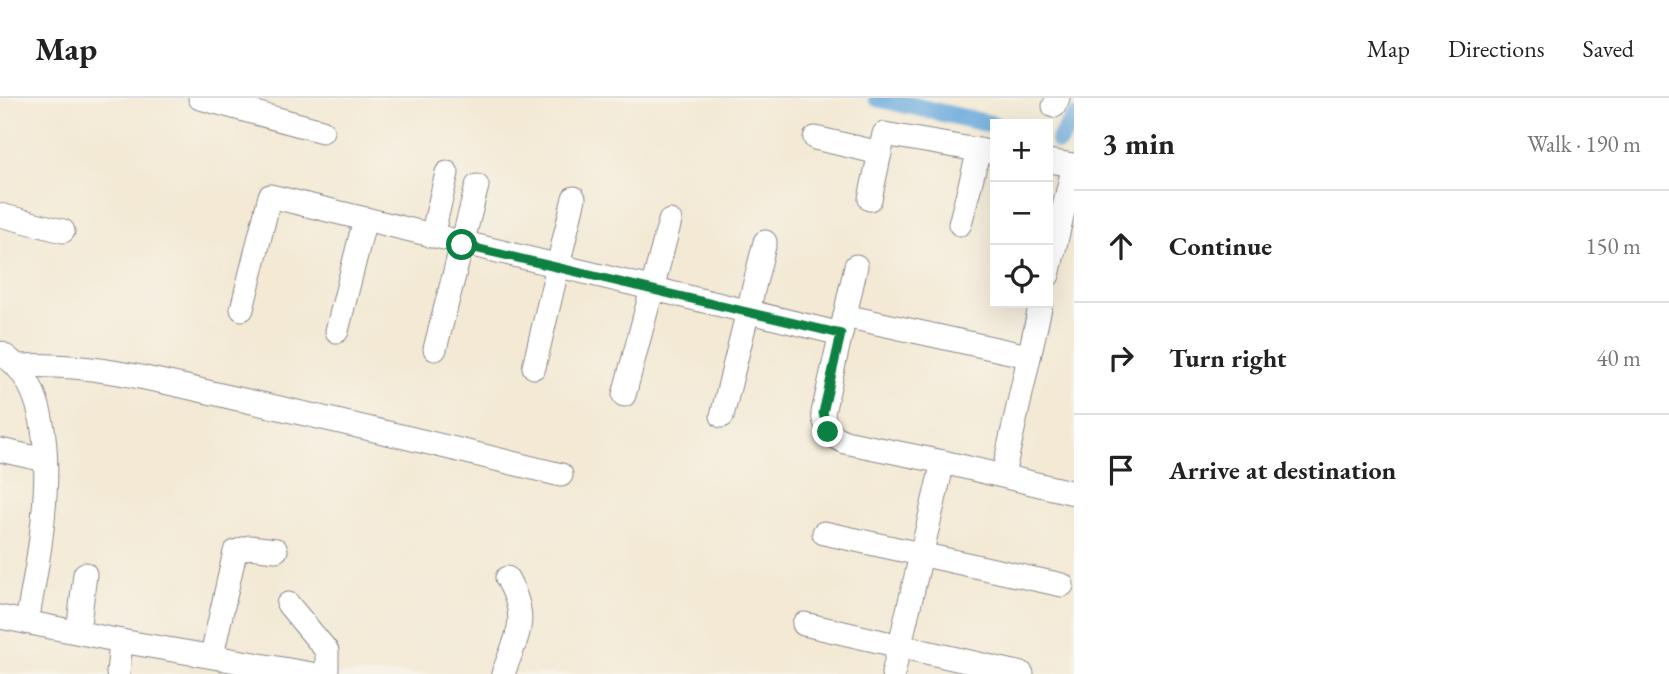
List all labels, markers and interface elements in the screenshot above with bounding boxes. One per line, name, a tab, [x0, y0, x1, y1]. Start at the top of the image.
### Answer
text: Map	[35, 27, 97, 70]
text: Map	[1367, 33, 1410, 64]
text: Directions	[1448, 33, 1545, 64]
text: Saved	[1583, 33, 1634, 64]
map controls	[990, 119, 1053, 308]
button: +	[990, 119, 1053, 182]
text: 3 min	[1102, 124, 1175, 163]
text: Walk · 190 m	[1527, 129, 1641, 159]
button: −	[990, 182, 1053, 245]
icon: ahead	[1102, 227, 1140, 265]
route start	[446, 229, 477, 260]
text: Continue	[1169, 229, 1272, 263]
text: 150 m	[1585, 231, 1641, 261]
button: locate	[990, 245, 1053, 308]
icon: right	[1102, 339, 1140, 377]
text: Turn right	[1169, 341, 1287, 375]
text: 40 m	[1596, 343, 1641, 373]
route end	[812, 416, 843, 447]
icon: arrive	[1102, 451, 1140, 489]
text: Arrive at destination	[1169, 453, 1396, 487]

